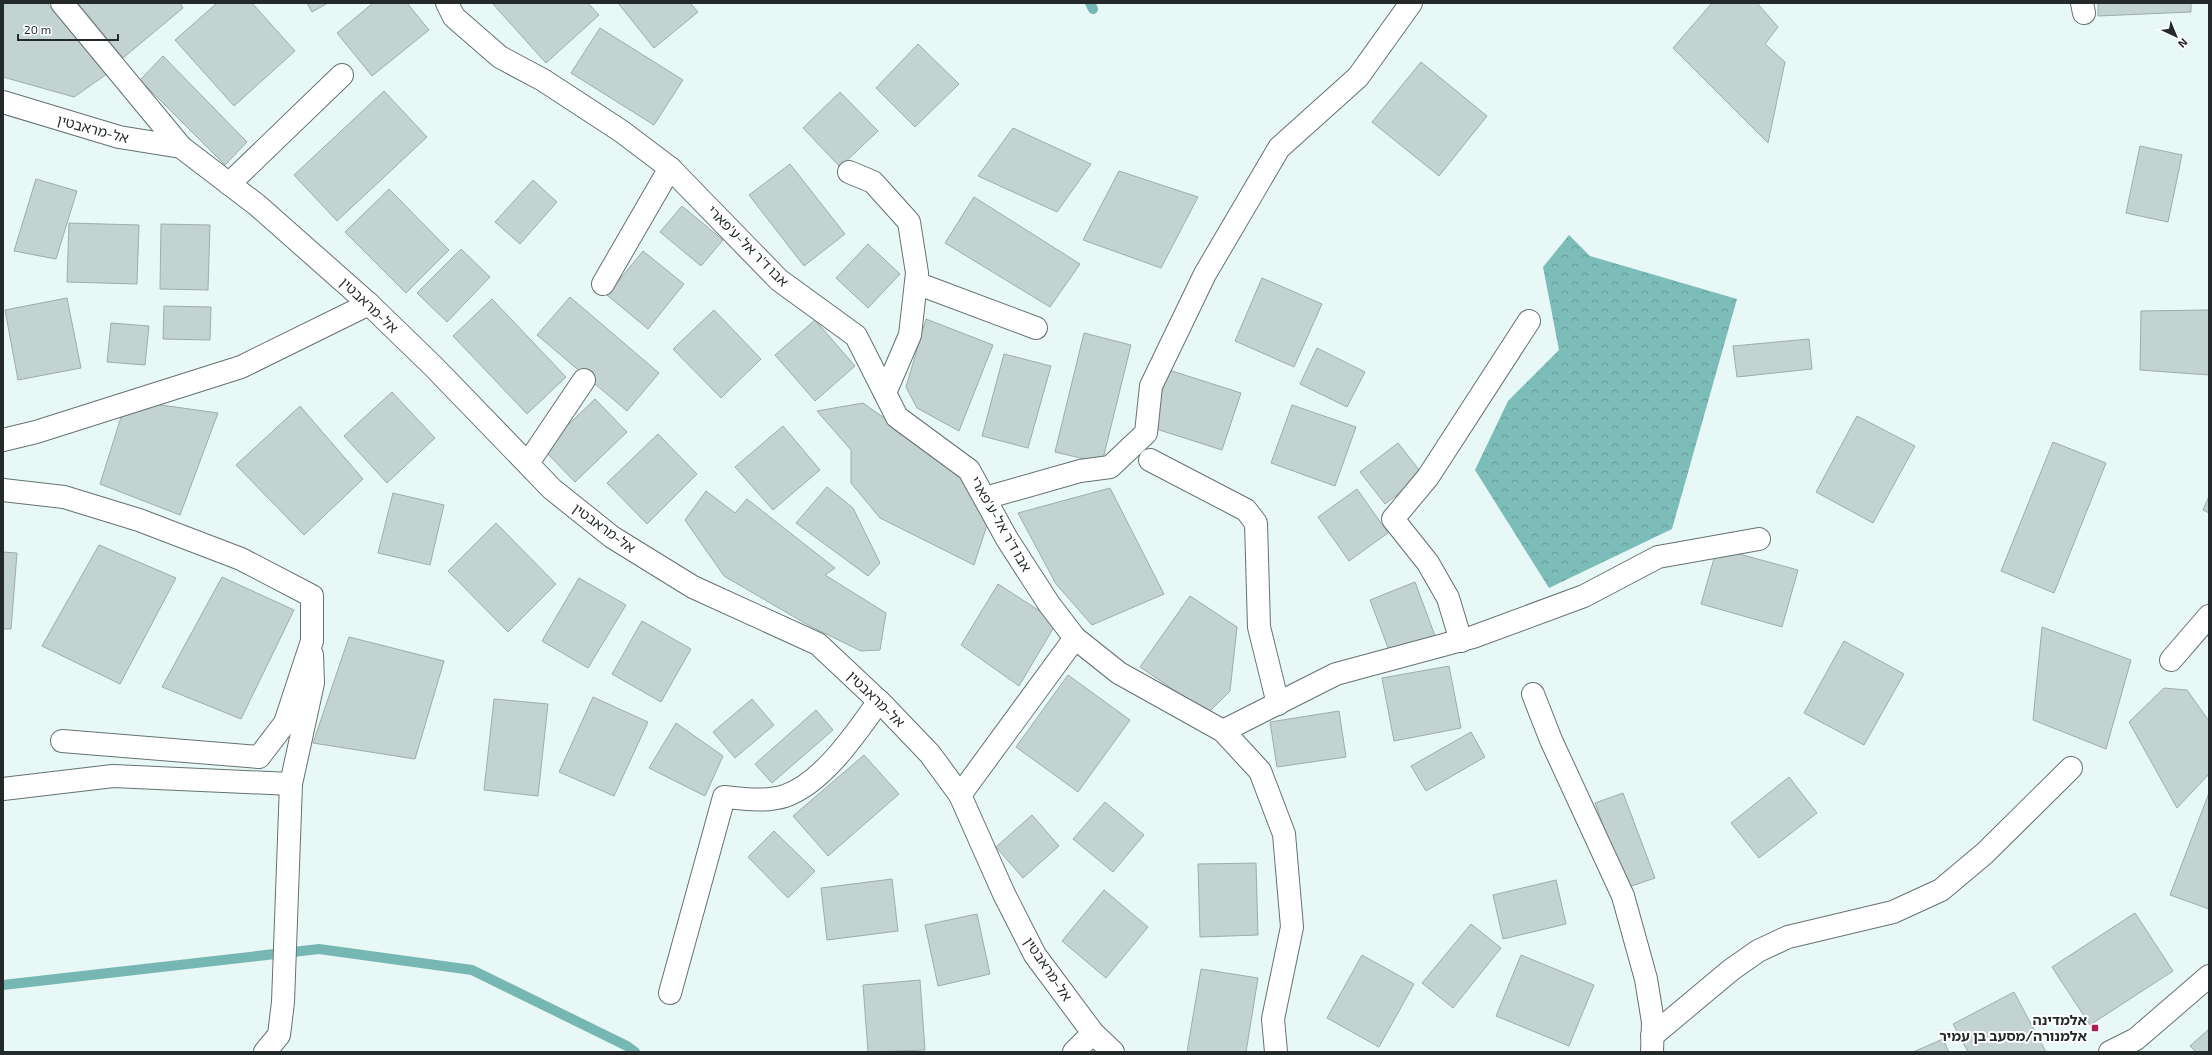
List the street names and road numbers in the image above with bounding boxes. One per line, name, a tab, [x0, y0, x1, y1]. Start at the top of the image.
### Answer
street label: אל-מראבטין	[55, 111, 131, 146]
street label: אבו ד'ר אל-ע'פארי	[704, 202, 792, 290]
street label: אל-מראבטין	[337, 273, 402, 336]
street label: אבו ד'ר אל-ע'פארי	[967, 473, 1036, 575]
street label: אל-מראבטין	[570, 499, 639, 556]
street label: אל-מראבטין	[844, 667, 909, 730]
street label: אל-מראבטין	[1021, 934, 1076, 1004]

